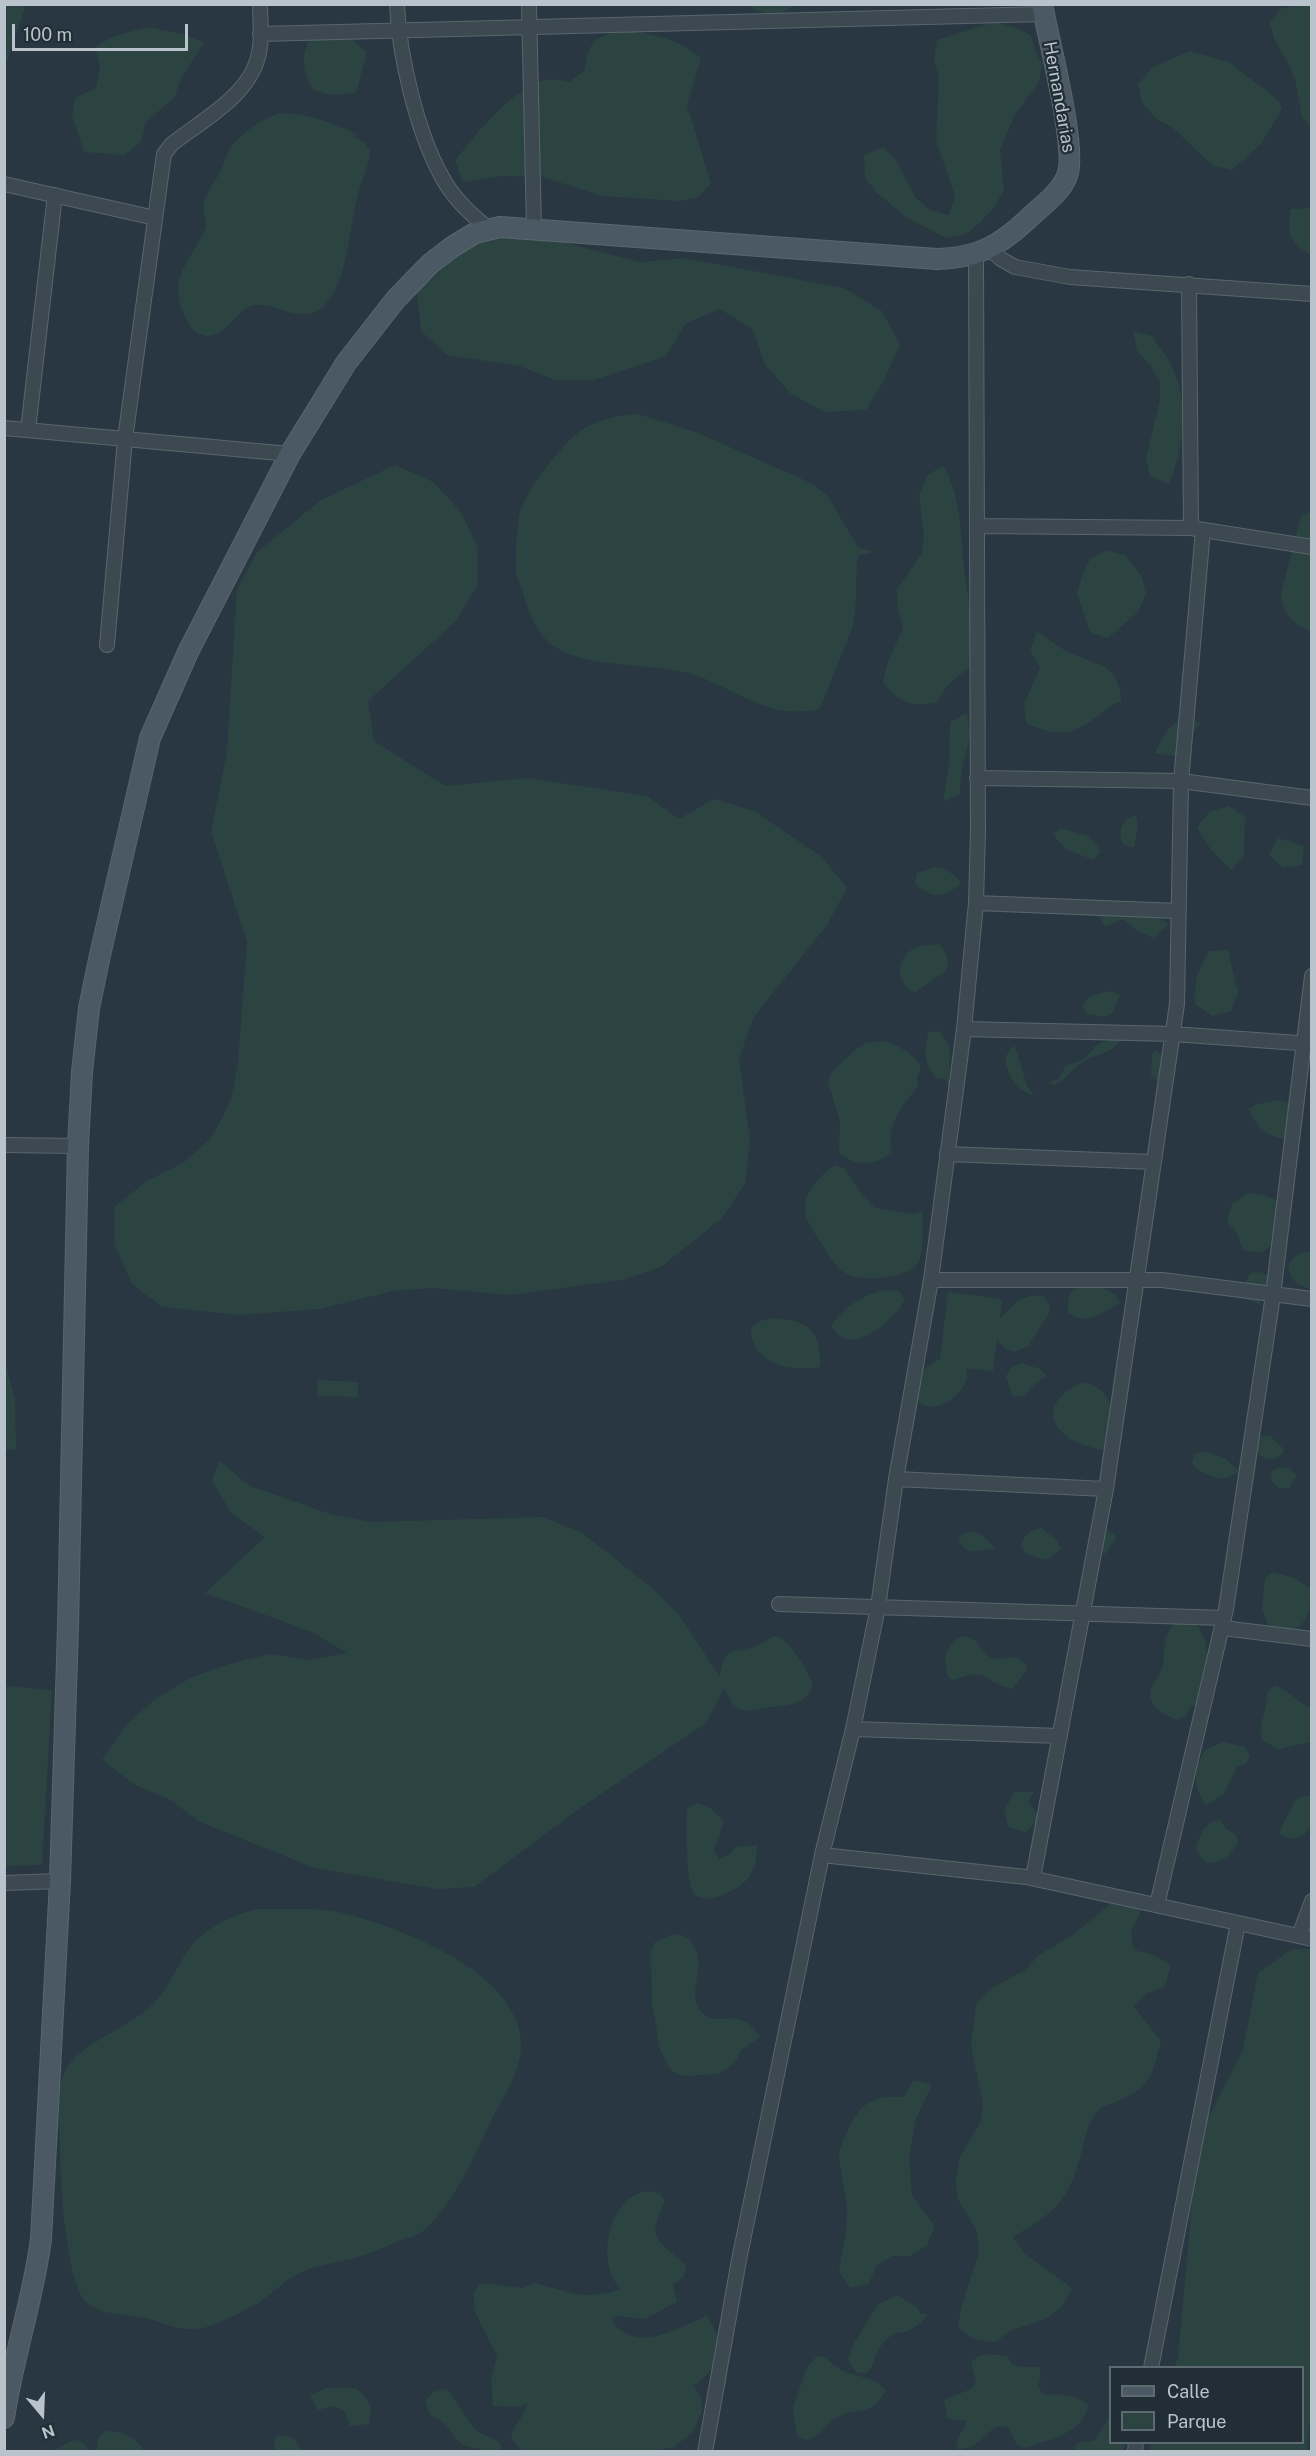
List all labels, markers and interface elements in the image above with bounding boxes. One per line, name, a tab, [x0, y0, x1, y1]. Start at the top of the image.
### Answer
scale bar	[15, 12, 190, 50]
text: 100 m	[23, 24, 72, 45]
street label: Hernandarias	[1039, 40, 1079, 154]
legend	[1109, 2366, 1304, 2444]
text: Calle	[1167, 2381, 1210, 2402]
north arrow	[12, 2384, 72, 2444]
text: Parque	[1167, 2411, 1227, 2432]
text: N	[39, 2420, 57, 2443]

